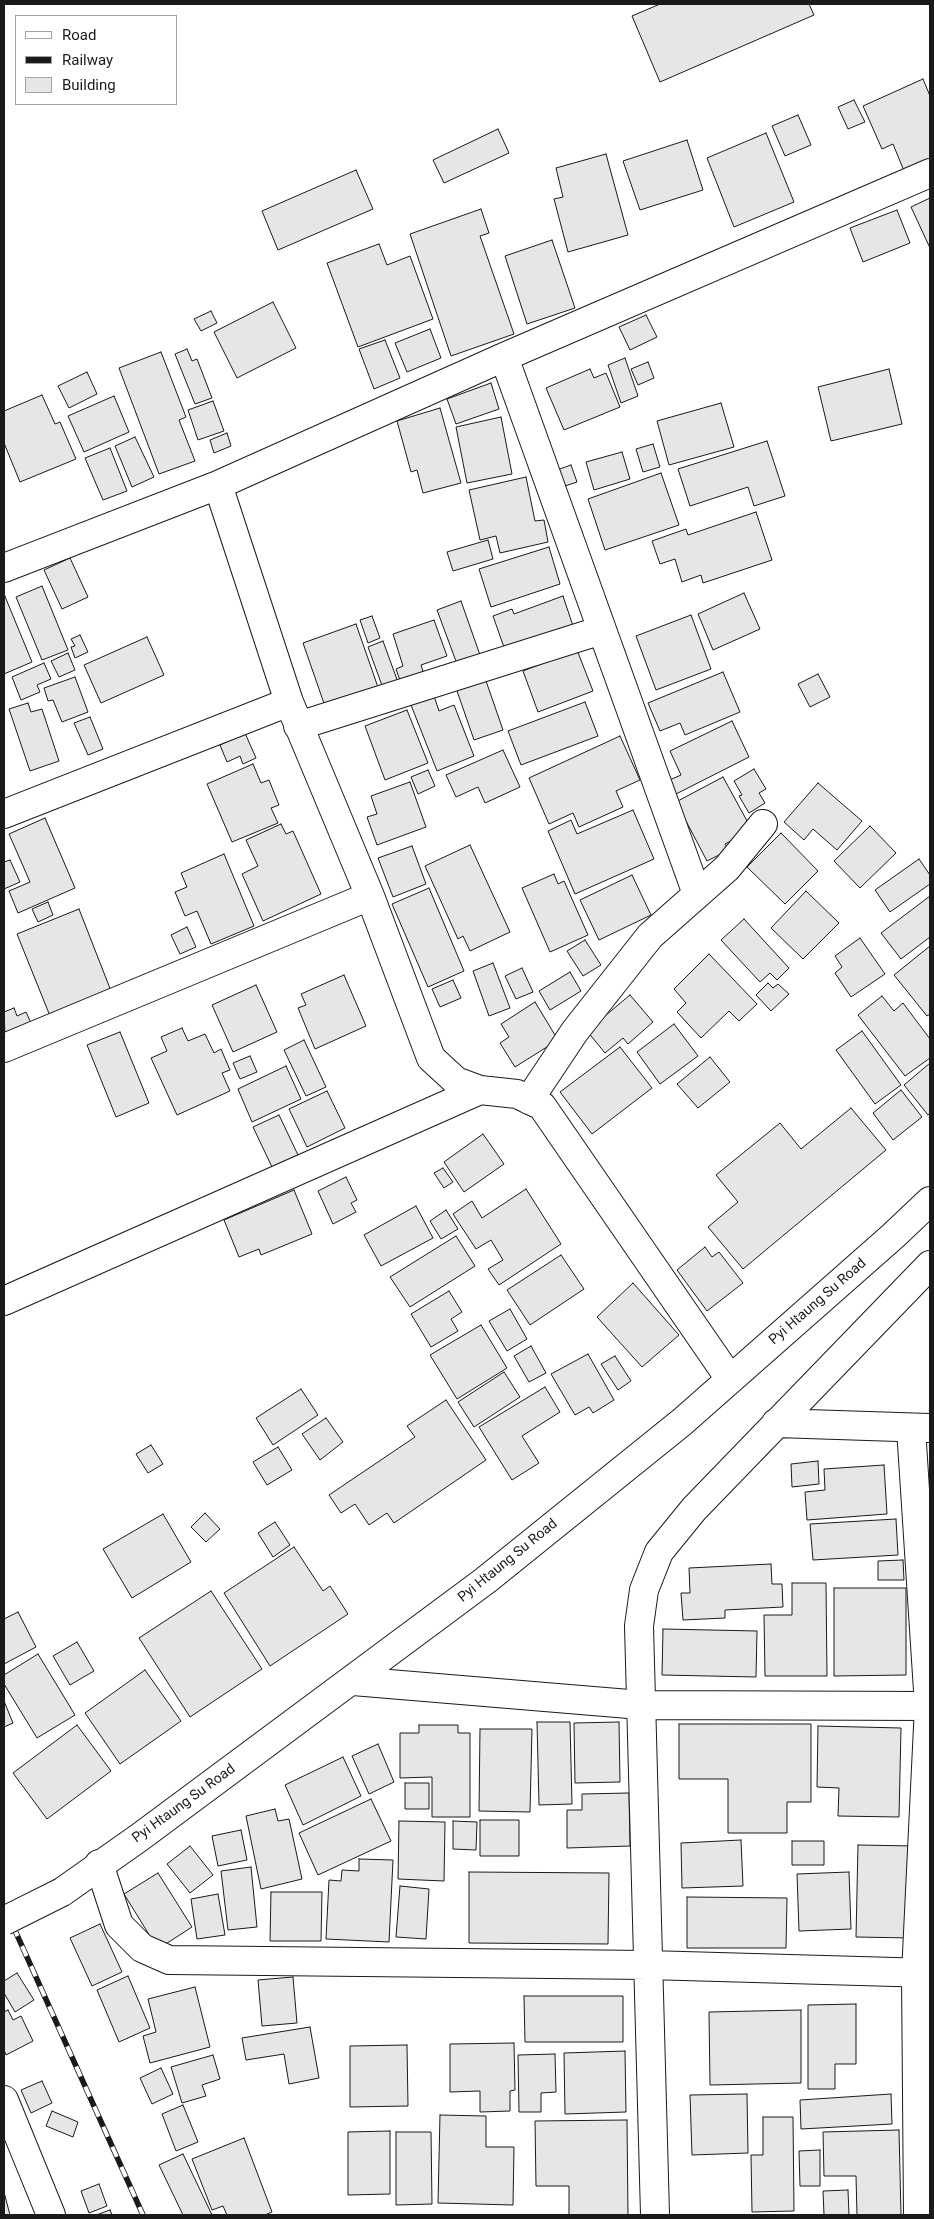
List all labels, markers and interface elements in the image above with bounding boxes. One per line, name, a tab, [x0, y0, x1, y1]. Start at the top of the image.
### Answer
legend	[15, 15, 178, 105]
text: Road	[62, 26, 96, 44]
text: Railway	[62, 51, 113, 69]
text: Building	[62, 76, 116, 94]
street label: Pyi Htaung Su Road	[766, 1255, 870, 1349]
street label: Pyi Htaung Su Road	[455, 1516, 561, 1606]
street label: Pyi Htaung Su Road	[129, 1761, 239, 1847]

